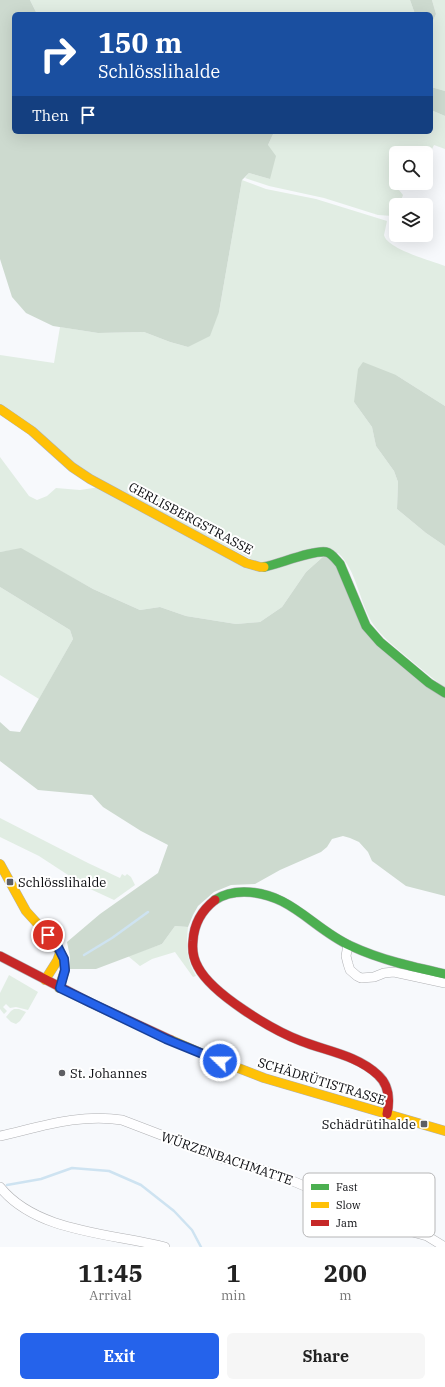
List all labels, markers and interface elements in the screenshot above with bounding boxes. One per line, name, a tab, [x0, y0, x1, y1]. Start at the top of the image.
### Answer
text: 150 m	[98, 24, 182, 61]
icon: right	[32, 28, 84, 80]
text: Schlösslihalde	[98, 60, 220, 83]
icon: arrive	[77, 104, 99, 126]
text: Then	[32, 106, 69, 125]
map controls	[389, 146, 433, 242]
button: search	[389, 146, 433, 190]
button: layers	[389, 198, 433, 242]
street label: GERLISBERGSTRASSE	[126, 478, 256, 558]
place label: Schlösslihalde	[18, 874, 106, 891]
marker: Schlösslihalde	[5, 877, 15, 887]
pin	[31, 918, 65, 952]
icon: arrive	[37, 924, 59, 946]
position arrow	[199, 1040, 241, 1082]
street label: SCHÄDRÜTISTRASSE	[256, 1054, 388, 1109]
place label: St. Johannes	[70, 1065, 147, 1082]
marker: St. Johannes	[57, 1068, 67, 1078]
place label: Schädrütihalde	[322, 1116, 416, 1133]
marker: Schädrütihalde	[419, 1119, 429, 1129]
street label: WÜRZENBACHMATTE	[159, 1128, 295, 1189]
legend	[303, 1173, 435, 1237]
text: Fast	[336, 1180, 358, 1194]
text: Slow	[336, 1198, 361, 1212]
text: Jam	[336, 1216, 358, 1230]
text: 11:45	[78, 1257, 143, 1289]
text: 1	[226, 1257, 241, 1289]
text: 200	[324, 1257, 367, 1289]
text: Arrival	[89, 1287, 132, 1304]
text: min	[221, 1287, 246, 1304]
text: m	[339, 1287, 352, 1304]
button: Exit	[20, 1333, 219, 1379]
button: Share	[227, 1333, 425, 1379]

